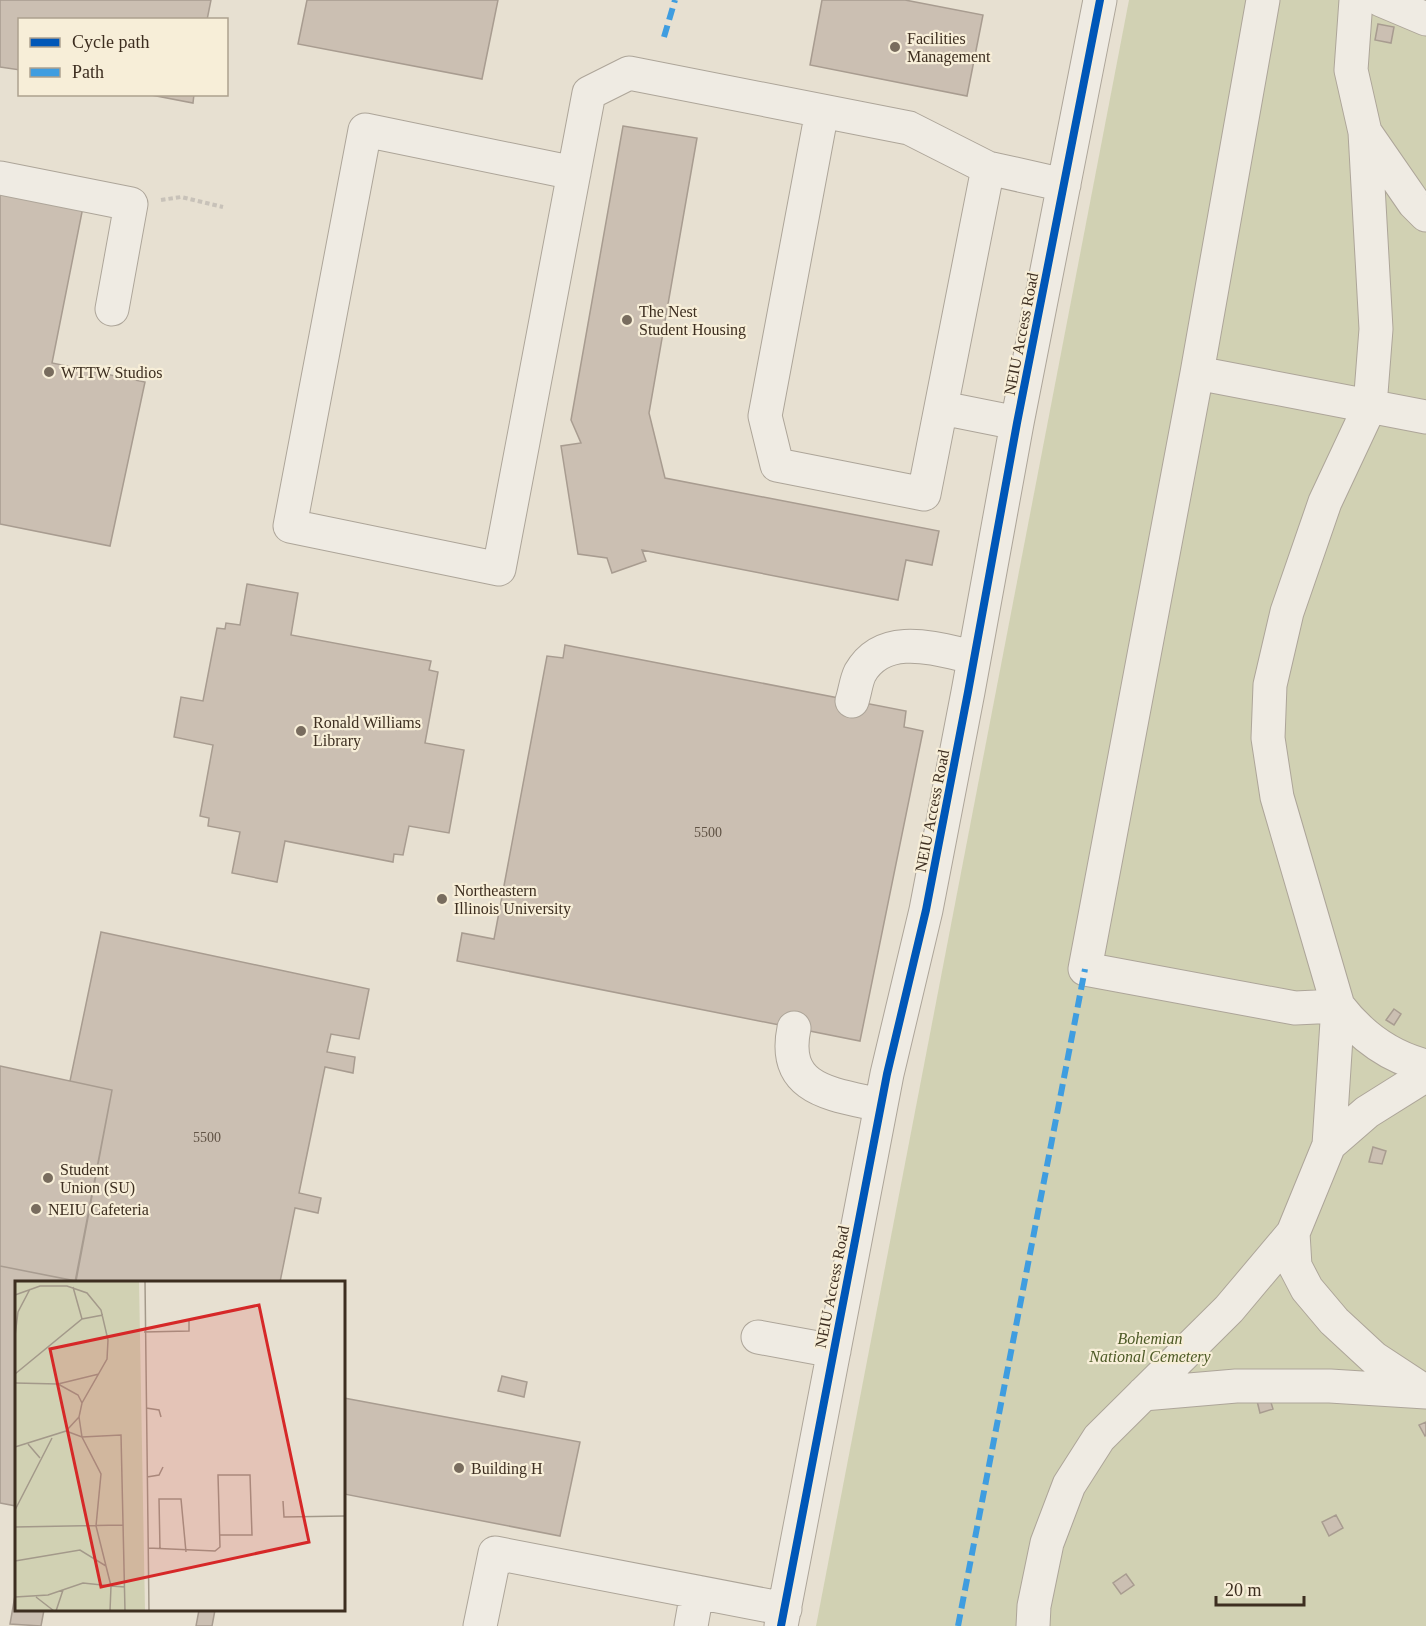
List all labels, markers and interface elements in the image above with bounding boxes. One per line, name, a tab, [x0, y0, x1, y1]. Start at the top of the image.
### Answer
legend	[18, 18, 228, 96]
place label: Facilities Management	[907, 30, 991, 66]
text: Cycle path	[72, 32, 149, 52]
marker: Facilities Management	[888, 40, 902, 54]
text: Path	[72, 62, 104, 82]
street label: NEIU Access Road	[1001, 271, 1041, 397]
place label: The Nest Student Housing	[639, 303, 746, 339]
marker: The Nest Student Housing	[620, 313, 634, 327]
place label: WTTW Studios	[61, 364, 162, 381]
marker: WTTW Studios	[42, 365, 56, 379]
place label: Ronald Williams Library	[313, 714, 421, 750]
marker: Ronald Williams Library	[294, 724, 308, 738]
street label: NEIU Access Road	[912, 748, 952, 874]
house number: 5500	[694, 825, 722, 840]
place label: Northeastern Illinois University	[454, 882, 571, 918]
marker: Northeastern Illinois University	[435, 892, 449, 906]
house number: 5500	[193, 1130, 221, 1145]
place label: Student Union (SU)	[60, 1161, 135, 1197]
marker: Student Union (SU)	[41, 1171, 55, 1185]
place label: NEIU Cafeteria	[48, 1201, 149, 1218]
marker: NEIU Cafeteria	[29, 1202, 43, 1216]
street label: NEIU Access Road	[812, 1224, 852, 1350]
inset map	[15, 1281, 345, 1611]
park label: Bohemian National Cemetery	[1088, 1330, 1212, 1366]
place label: Building H	[471, 1460, 543, 1478]
marker: Building H	[452, 1461, 466, 1475]
scale bar	[1216, 1569, 1304, 1607]
text: 20 m	[1225, 1580, 1262, 1600]

